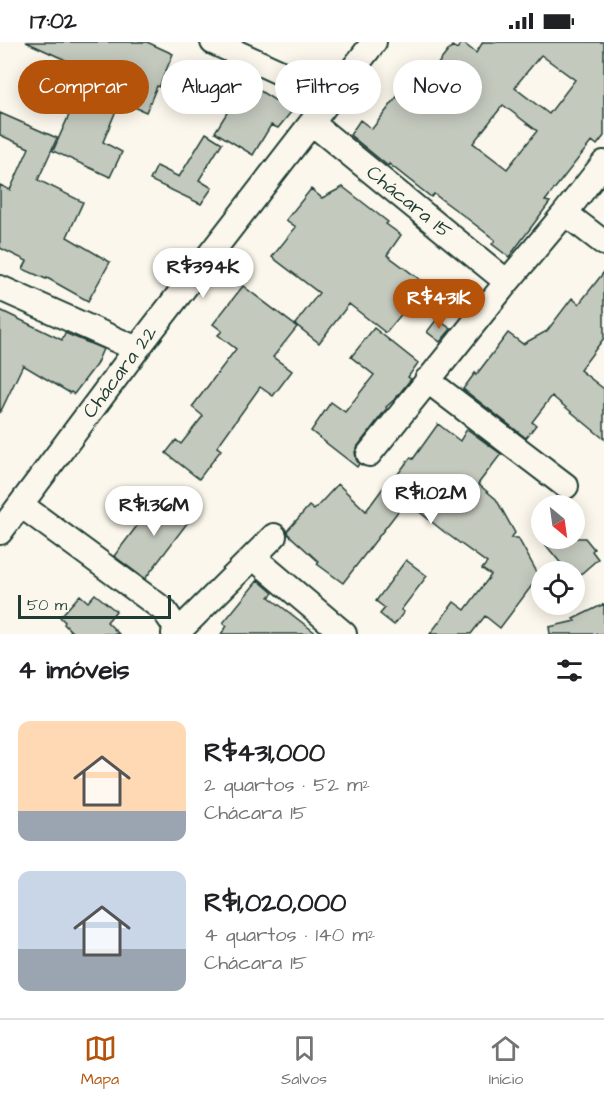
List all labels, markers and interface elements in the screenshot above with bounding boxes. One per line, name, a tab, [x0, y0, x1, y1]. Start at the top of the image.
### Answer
text: 17:02	[30, 6, 77, 37]
chip: Comprar	[18, 60, 149, 114]
chip: Alugar	[161, 60, 263, 114]
chip: Filtros	[275, 60, 381, 114]
chip: Novo	[393, 60, 482, 114]
street label: Chácara 15	[360, 159, 458, 245]
pin: R$394K	[154, 248, 252, 299]
text: R$394K	[167, 253, 239, 281]
pin: R$431K	[390, 279, 488, 330]
text: R$431K	[407, 284, 471, 312]
street label: Chácara 22	[76, 320, 164, 424]
pin: R$1.02M	[376, 474, 486, 525]
text: R$1.02M	[395, 479, 467, 507]
pin: R$1.36M	[99, 486, 209, 537]
text: R$1.36M	[119, 491, 189, 519]
north arrow	[531, 495, 585, 549]
map controls	[531, 495, 585, 615]
button: locate	[531, 561, 585, 615]
scale bar	[18, 592, 171, 620]
text: 50 m	[27, 594, 67, 616]
text: 4 imóveis	[18, 652, 129, 688]
icon: filters	[553, 654, 586, 687]
text: R$431,000	[204, 735, 325, 771]
icon: home	[66, 745, 138, 817]
text: 2 quartos · 52 m²	[204, 771, 370, 799]
text: Chácara 15	[204, 799, 307, 827]
text: R$1,020,000	[204, 885, 346, 921]
icon: home	[66, 895, 138, 967]
text: 4 quartos · 140 m²	[204, 921, 375, 949]
text: Chácara 15	[204, 949, 307, 977]
tab: Mapa	[81, 1032, 119, 1090]
tab: Salvos	[281, 1032, 327, 1090]
tab: Início	[489, 1032, 523, 1090]

